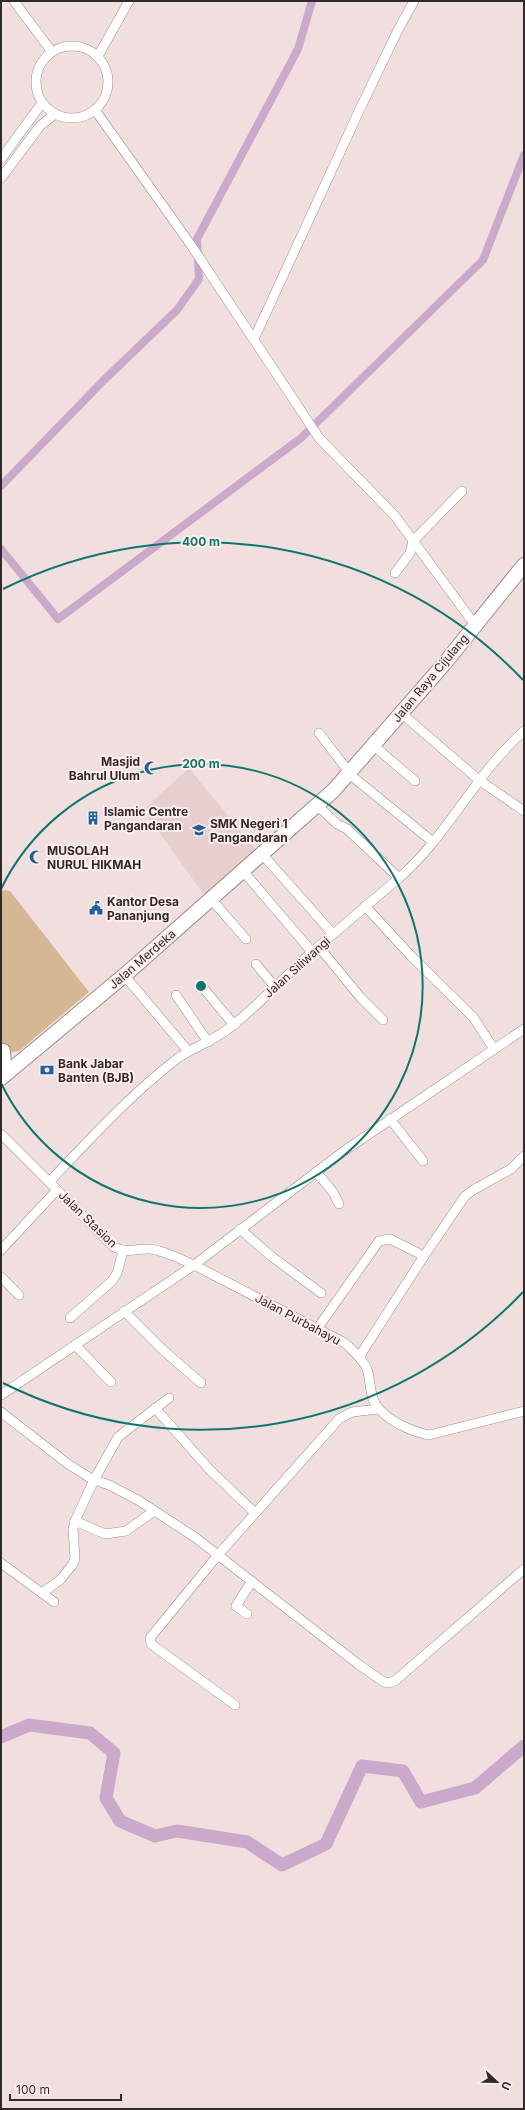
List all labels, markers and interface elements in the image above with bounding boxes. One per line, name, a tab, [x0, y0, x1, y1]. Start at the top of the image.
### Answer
text: 400 m	[182, 534, 220, 549]
street label: Jalan Raya Cijulang	[389, 631, 471, 725]
place label: Masjid Bahrul Ulum	[69, 754, 140, 783]
text: 200 m	[182, 756, 220, 771]
mosque icon: Masjid Bahrul Ulum	[143, 760, 159, 776]
place label: Islamic Centre Pangandaran	[104, 804, 188, 833]
building icon: Islamic Centre Pangandaran	[85, 810, 101, 826]
place label: SMK Negeri 1 Pangandaran	[210, 816, 288, 845]
school or university icon: SMK Negeri 1 Pangandaran	[191, 822, 207, 838]
place label: MUSOLAH NURUL HIKMAH	[47, 843, 141, 872]
mosque icon: MUSOLAH NURUL HIKMAH	[28, 849, 44, 865]
place label: Kantor Desa Pananjung	[107, 894, 179, 923]
public building icon: Kantor Desa Pananjung	[88, 900, 104, 916]
street label: Jalan Merdeka	[106, 926, 178, 992]
street label: Jalan Siliwangi	[261, 933, 333, 1001]
centre of rings	[194, 979, 208, 993]
place label: Bank Jabar Banten (BJB)	[58, 1056, 134, 1085]
bank icon: Bank Jabar Banten (BJB)	[39, 1062, 55, 1078]
street label: Jalan Stasion	[56, 1187, 120, 1251]
street label: Jalan Purbahayu	[253, 1290, 343, 1348]
north arrow	[477, 2062, 517, 2102]
scale bar	[10, 2076, 121, 2102]
text: U	[498, 2079, 514, 2092]
text: 100 m	[16, 2082, 50, 2097]

